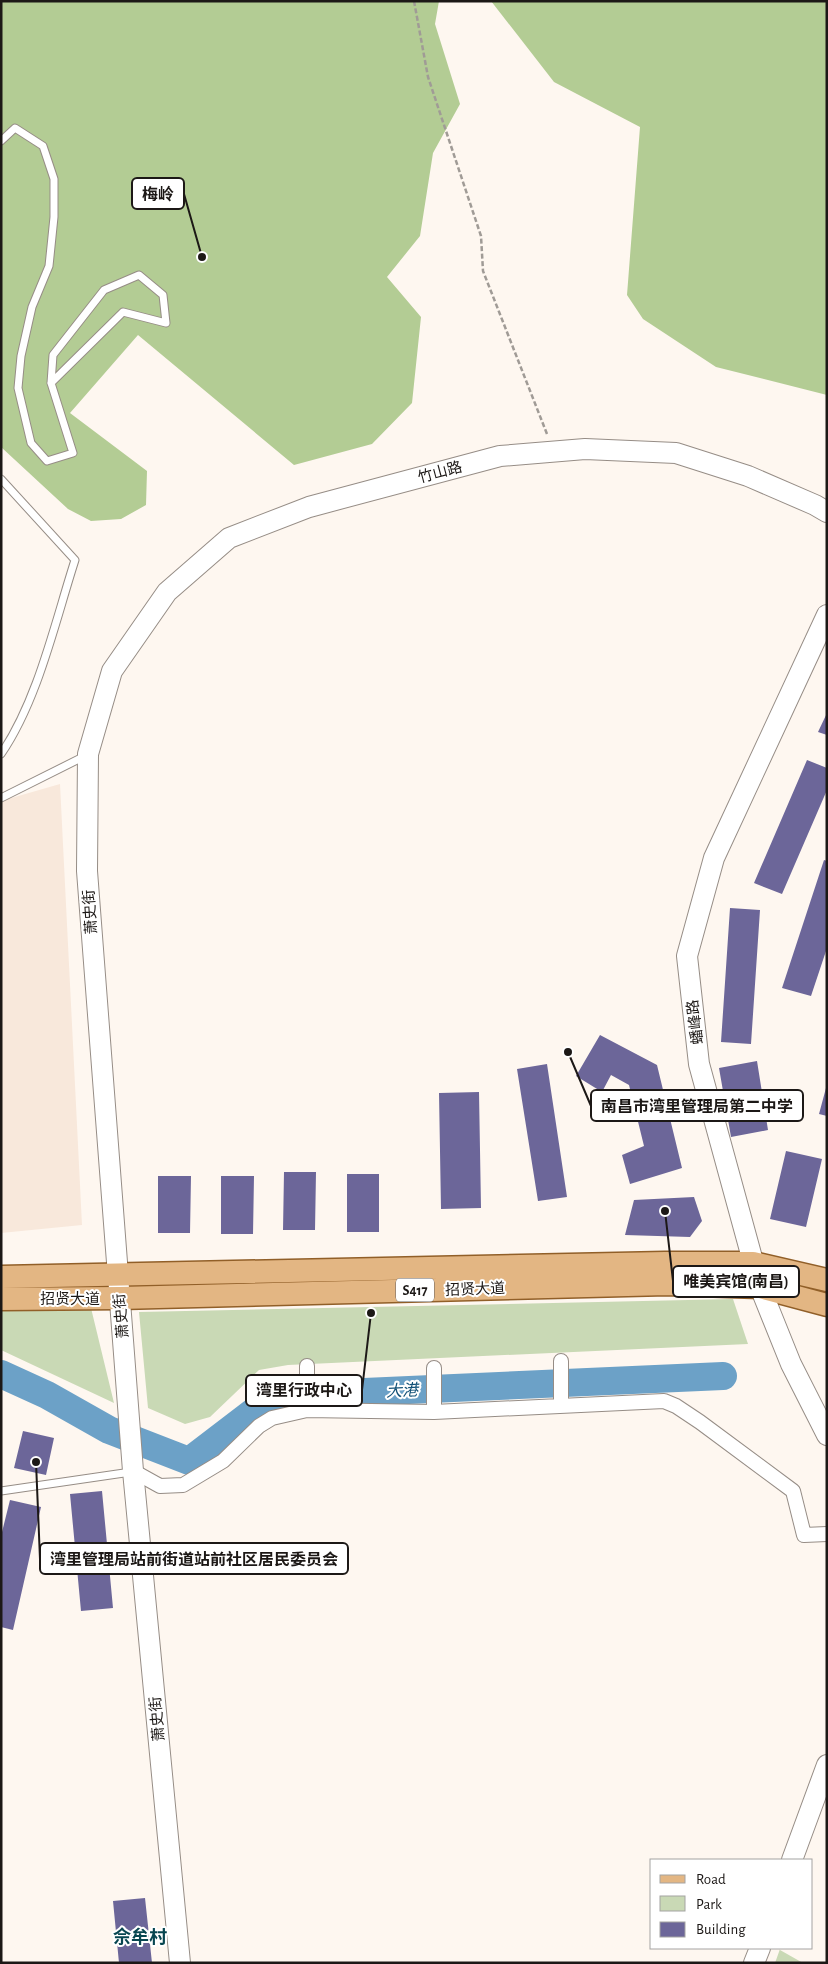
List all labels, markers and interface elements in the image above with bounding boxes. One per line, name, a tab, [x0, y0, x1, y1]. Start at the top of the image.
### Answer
callout: 梅岭	[132, 178, 184, 209]
text: 梅岭	[142, 185, 174, 203]
street label: 竹山路	[416, 458, 464, 486]
street label: 萧史街	[80, 889, 100, 935]
street label: 蟠峰路	[683, 999, 706, 1045]
callout: 南昌市湾里管理局第二中学	[591, 1090, 803, 1121]
text: 南昌市湾里管理局第二中学	[601, 1097, 793, 1115]
callout: 唯美宾馆(南昌)	[673, 1266, 799, 1297]
text: 唯美宾馆(南昌)	[683, 1273, 789, 1290]
road number: S417	[396, 1278, 434, 1302]
street label: 招贤大道	[445, 1280, 505, 1298]
street label: 招贤大道	[40, 1291, 100, 1307]
street label: 萧史街	[111, 1293, 131, 1339]
callout: 湾里行政中心	[246, 1375, 362, 1406]
text: 湾里行政中心	[256, 1381, 352, 1399]
water label: 大港	[386, 1381, 420, 1400]
callout: 湾里管理局站前街道站前社区居民委员会	[40, 1543, 348, 1574]
text: 湾里管理局站前街道站前社区居民委员会	[50, 1550, 338, 1568]
street label: 萧史街	[147, 1696, 167, 1742]
legend	[650, 1859, 813, 1949]
text: Road	[696, 1872, 726, 1887]
text: Park	[696, 1897, 722, 1912]
text: Building	[696, 1922, 746, 1937]
district label: 佘牟村	[113, 1927, 167, 1947]

